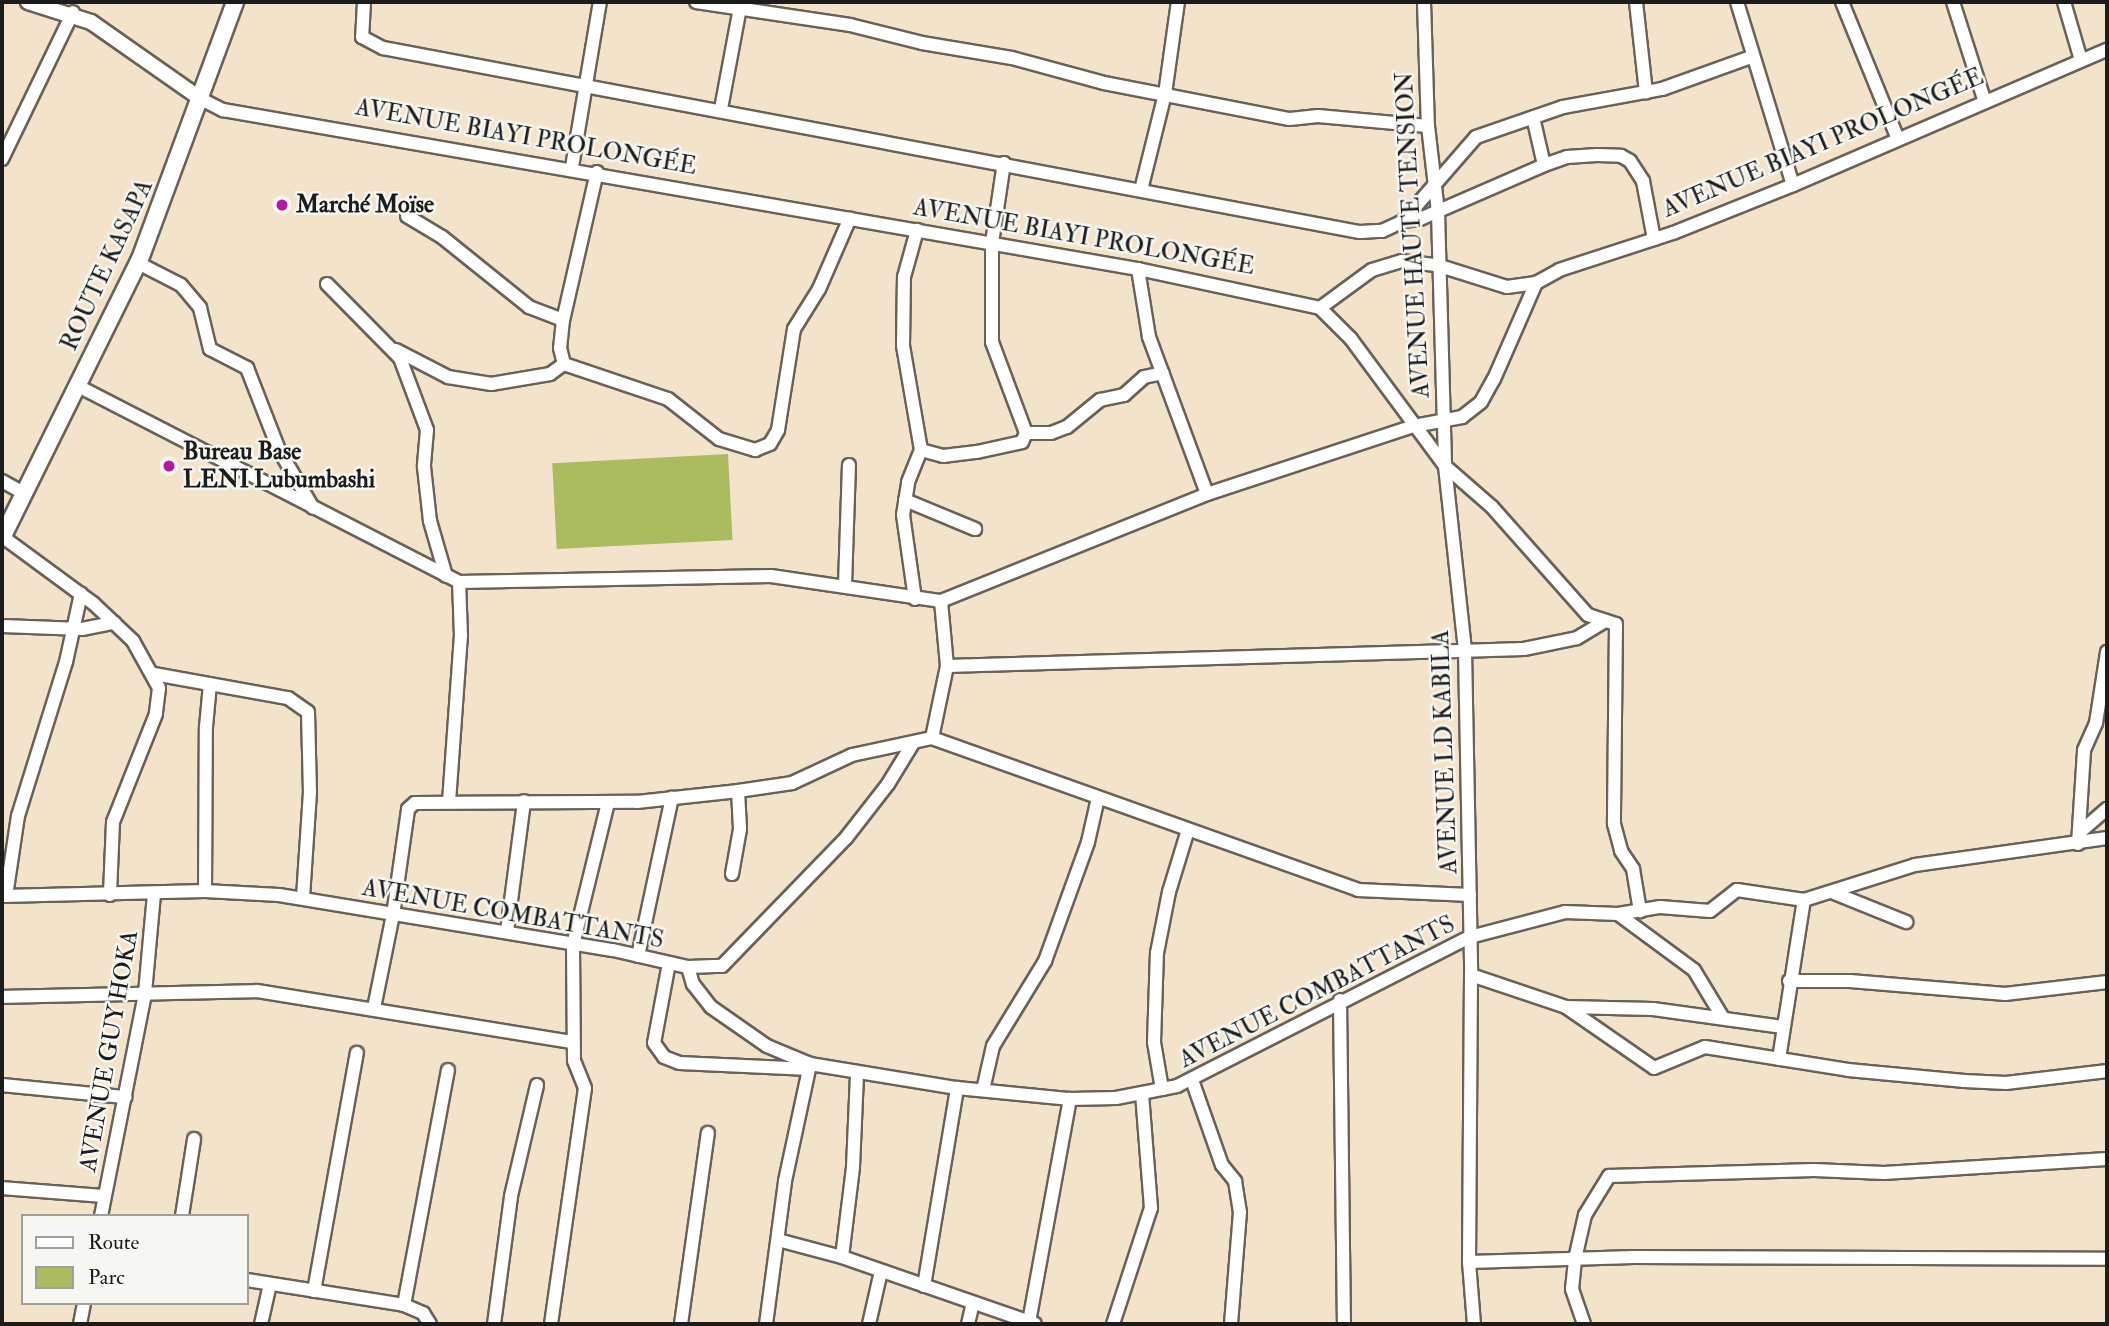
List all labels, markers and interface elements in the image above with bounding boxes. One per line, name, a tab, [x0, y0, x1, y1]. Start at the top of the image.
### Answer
street label: AVENUE BIAYI PROLONGÉE	[1658, 62, 1988, 224]
street label: AVENUE HAUTE TENSION	[1390, 71, 1436, 399]
street label: AVENUE BIAYI PROLONGÉE	[353, 93, 699, 181]
street label: ROUTE KASAPA	[55, 175, 159, 355]
place label: Marché Moïse	[296, 191, 434, 219]
street label: AVENUE BIAYI PROLONGÉE	[911, 193, 1257, 281]
marker: Marché Moïse	[274, 197, 290, 213]
place label: Bureau Base LENI Lubumbashi	[183, 438, 375, 494]
marker: Bureau Base LENI Lubumbashi	[161, 458, 177, 474]
street label: AVENUE LD KABILA	[1426, 629, 1464, 875]
street label: AVENUE COMBATTANTS	[360, 873, 666, 955]
street label: AVENUE COMBATTANTS	[1174, 910, 1460, 1074]
street label: AVENUE GUY HOKA	[74, 928, 144, 1174]
legend	[21, 1214, 248, 1305]
text: Route	[88, 1229, 139, 1256]
text: Parc	[88, 1264, 125, 1291]

